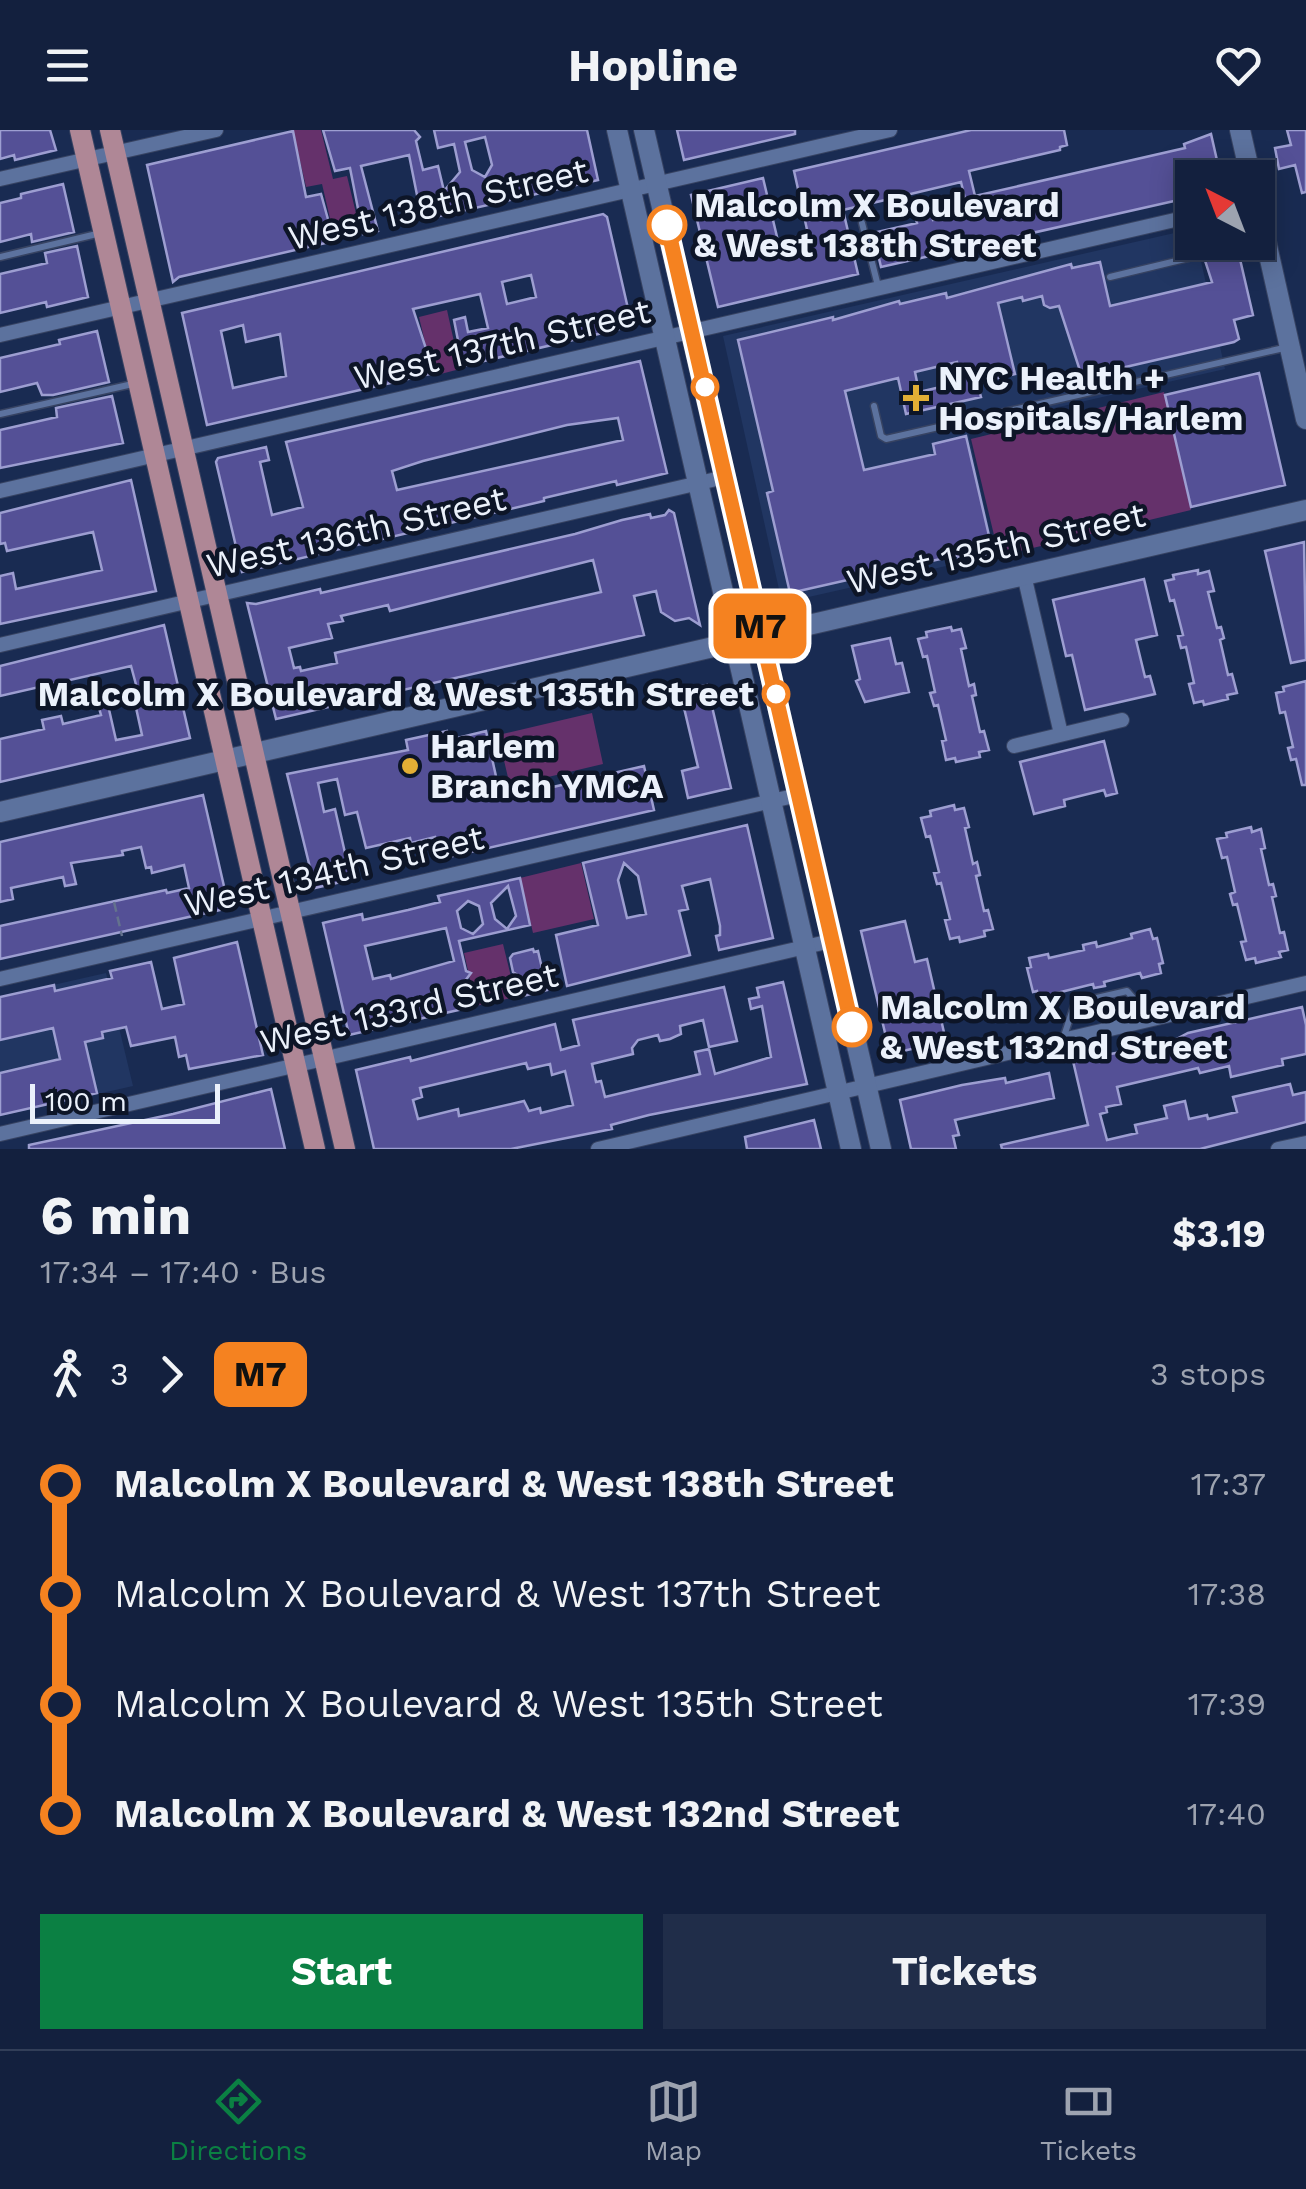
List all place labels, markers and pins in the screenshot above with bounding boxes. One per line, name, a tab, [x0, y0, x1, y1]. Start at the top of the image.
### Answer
place label: Malcolm X Boulevard & West 138th Street	[694, 184, 1060, 266]
marker: Malcolm X Boulevard & West 138th Street	[648, 206, 686, 244]
place label: NYC Health + Hospitals/Harlem	[938, 357, 1243, 439]
unlabelled marker	[692, 374, 718, 400]
marker: NYC Health + Hospitals/Harlem	[903, 385, 929, 411]
place label: Malcolm X Boulevard & West 135th Street	[37, 673, 754, 715]
marker: Malcolm X Boulevard & West 135th Street	[763, 681, 789, 707]
place label: Harlem Branch YMCA	[430, 725, 664, 807]
marker: Harlem Branch YMCA	[399, 755, 421, 777]
place label: Malcolm X Boulevard & West 132nd Street	[880, 986, 1246, 1068]
marker: Malcolm X Boulevard & West 132nd Street	[833, 1008, 871, 1046]

